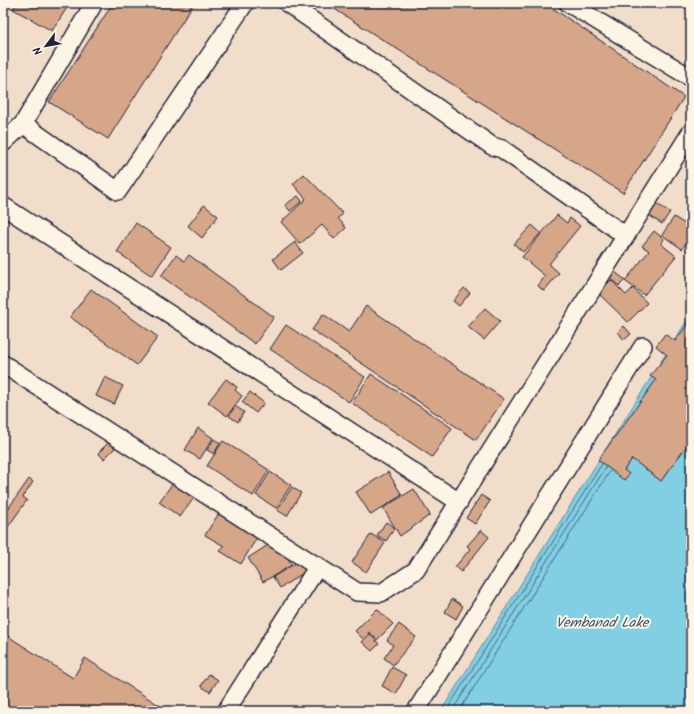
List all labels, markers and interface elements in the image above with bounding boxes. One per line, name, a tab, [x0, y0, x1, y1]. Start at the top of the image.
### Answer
north arrow	[26, 26, 66, 66]
text: N	[29, 43, 48, 58]
water label: Vembanad Lake	[556, 612, 650, 634]

